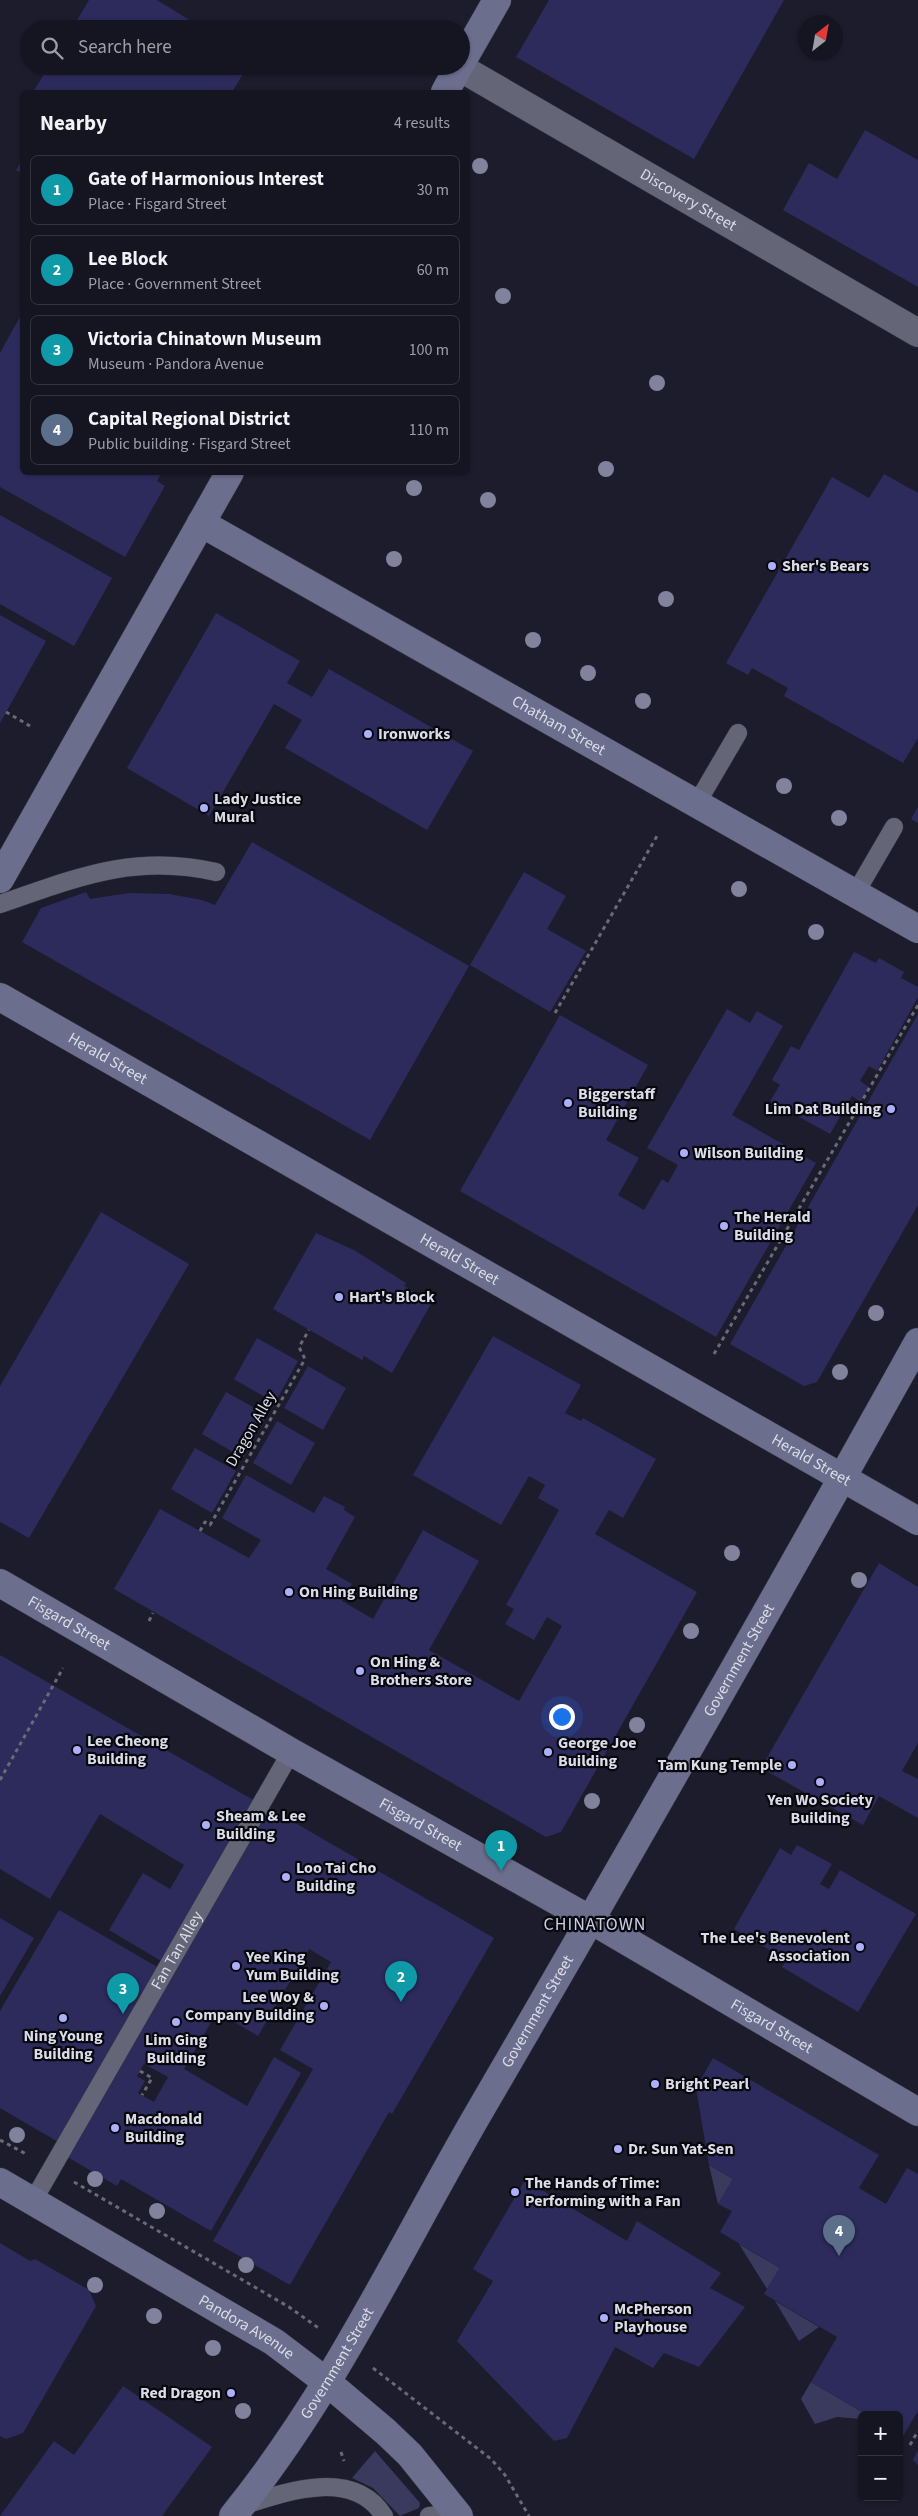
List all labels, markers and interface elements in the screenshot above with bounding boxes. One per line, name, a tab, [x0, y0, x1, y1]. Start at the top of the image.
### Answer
north arrow	[798, 15, 843, 60]
search box	[20, 20, 470, 75]
icon: search	[38, 34, 66, 62]
text: Search here	[78, 34, 172, 61]
text: Nearby	[40, 108, 107, 138]
text: 4 results	[394, 112, 450, 134]
street label: Discovery Street	[636, 163, 741, 237]
text: Gate of Harmonious Interest	[88, 166, 324, 193]
text: 1	[53, 179, 61, 201]
text: 30 m	[417, 179, 449, 201]
text: Place · Fisgard Street	[88, 193, 226, 215]
text: Lee Block	[88, 246, 168, 273]
text: 2	[53, 259, 61, 281]
text: 60 m	[417, 259, 449, 281]
text: Place · Government Street	[88, 273, 261, 295]
text: Victoria Chinatown Museum	[88, 326, 322, 353]
text: 3	[53, 339, 61, 361]
text: 100 m	[409, 339, 449, 361]
text: Museum · Pandora Avenue	[88, 353, 264, 375]
text: Capital Regional District	[88, 406, 290, 433]
text: 4	[53, 419, 61, 441]
text: 110 m	[409, 419, 449, 441]
text: Public building · Fisgard Street	[88, 433, 291, 455]
place label: Sher's Bears	[782, 555, 869, 577]
marker: Sher's Bears	[766, 560, 778, 572]
street label: Chatham Street	[508, 690, 610, 761]
place label: Ironworks	[378, 723, 450, 745]
marker: Ironworks	[362, 728, 374, 740]
place label: Lady Justice Mural	[214, 788, 301, 828]
marker: Lady Justice Mural	[198, 802, 210, 814]
street label: Herald Street	[64, 1027, 152, 1090]
place label: Biggerstaff Building	[578, 1083, 656, 1123]
marker: Biggerstaff Building	[562, 1097, 574, 1109]
place label: Lim Dat Building	[765, 1098, 881, 1120]
marker: Lim Dat Building	[885, 1103, 897, 1115]
place label: Wilson Building	[694, 1142, 804, 1164]
marker: Wilson Building	[678, 1147, 690, 1159]
place label: The Herald Building	[734, 1206, 811, 1246]
marker: The Herald Building	[718, 1220, 730, 1232]
street label: Herald Street	[416, 1228, 504, 1291]
place label: Hart's Block	[349, 1286, 435, 1308]
marker: Hart's Block	[333, 1291, 345, 1303]
street label: Dragon Alley	[221, 1387, 282, 1471]
street label: Herald Street	[768, 1429, 855, 1492]
place label: On Hing Building	[299, 1581, 418, 1603]
marker: On Hing Building	[283, 1586, 295, 1598]
street label: Fisgard Street	[24, 1591, 115, 1656]
street label: Government Street	[698, 1599, 780, 1721]
place label: On Hing & Brothers Store	[370, 1651, 472, 1691]
marker: On Hing & Brothers Store	[354, 1665, 366, 1677]
your location	[549, 1704, 575, 1730]
place label: Lee Cheong Building	[87, 1730, 169, 1770]
place label: George Joe Building	[558, 1732, 637, 1772]
marker: Lee Cheong Building	[71, 1744, 83, 1756]
marker: George Joe Building	[542, 1746, 554, 1758]
place label: Tam Kung Temple	[657, 1754, 782, 1776]
marker: Tam Kung Temple	[786, 1759, 798, 1771]
marker: Yen Wo Society Building	[814, 1776, 826, 1788]
place label: Yen Wo Society Building	[766, 1789, 873, 1829]
street label: Fisgard Street	[375, 1792, 467, 1857]
place label: Sheam & Lee Building	[216, 1805, 306, 1845]
marker: Sheam & Lee Building	[200, 1819, 212, 1831]
pin: 1	[485, 1830, 517, 1871]
place label: Loo Tai Cho Building	[296, 1857, 376, 1897]
marker: Loo Tai Cho Building	[280, 1871, 292, 1883]
street label: Fan Tan Alley	[146, 1907, 209, 1994]
district label: CHINATOWN	[543, 1912, 647, 1937]
place label: The Lee's Benevolent Association	[700, 1927, 850, 1967]
marker: The Lee's Benevolent Association	[854, 1941, 866, 1953]
place label: Yee King Yum Building	[245, 1946, 339, 1986]
street label: Government Street	[496, 1950, 579, 2072]
marker: Yee King Yum Building	[230, 1960, 242, 1972]
pin: 2	[385, 1961, 417, 2002]
pin: 3	[107, 1973, 139, 2014]
place label: Lee Woy & Company Building	[185, 1986, 314, 2026]
street label: Fisgard Street	[727, 1993, 818, 2059]
marker: Lee Woy & Company Building	[318, 2000, 330, 2012]
marker: Ning Young Building	[57, 2012, 69, 2024]
marker: Lim Ging Building	[170, 2016, 182, 2028]
place label: Ning Young Building	[23, 2025, 103, 2065]
place label: Lim Ging Building	[145, 2029, 207, 2069]
place label: Bright Pearl	[665, 2073, 750, 2095]
marker: Bright Pearl	[649, 2078, 661, 2090]
place label: Macdonald Building	[125, 2108, 202, 2148]
marker: Macdonald Building	[109, 2122, 121, 2134]
place label: Dr. Sun Yat-Sen	[628, 2138, 734, 2160]
marker: Dr. Sun Yat-Sen	[612, 2143, 624, 2155]
place label: The Hands of Time: Performing with a Fan	[525, 2172, 681, 2212]
marker: The Hands of Time: Performing with a Fan	[509, 2186, 521, 2198]
pin: 4	[823, 2215, 855, 2256]
street label: Pandora Avenue	[195, 2289, 299, 2365]
place label: McPherson Playhouse	[614, 2298, 692, 2338]
street label: Government Street	[295, 2303, 379, 2424]
marker: McPherson Playhouse	[598, 2312, 610, 2324]
place label: Red Dragon	[140, 2382, 221, 2404]
marker: Red Dragon	[225, 2387, 237, 2399]
map controls	[858, 2411, 903, 2501]
button: +	[858, 2411, 903, 2456]
button: −	[858, 2456, 903, 2501]

